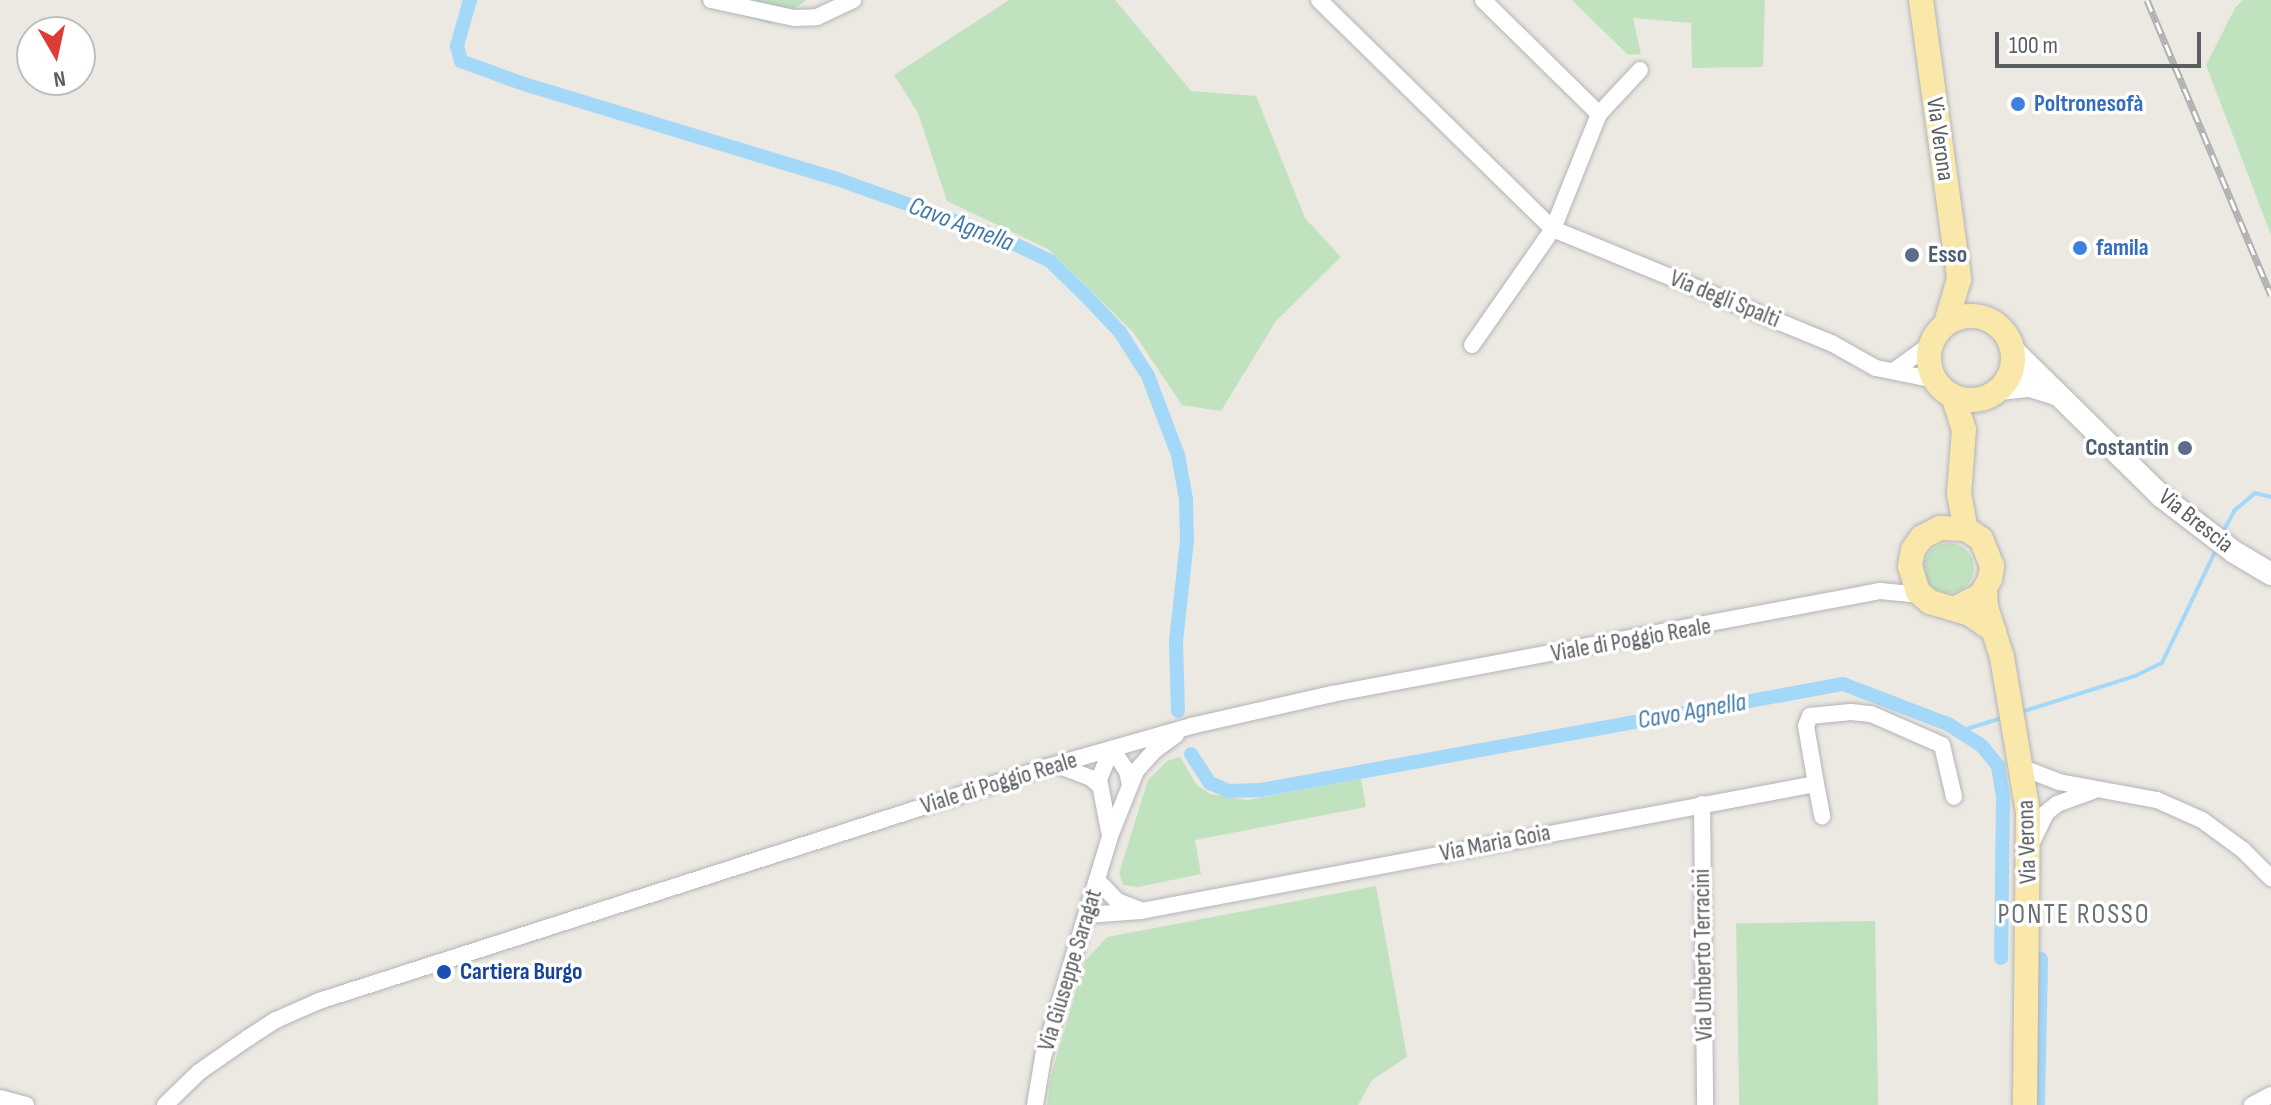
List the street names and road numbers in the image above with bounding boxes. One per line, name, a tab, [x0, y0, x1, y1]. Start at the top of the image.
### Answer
street label: Via Verona	[1920, 95, 1960, 183]
street label: Via degli Spalti	[1666, 264, 1784, 334]
street label: Via Brescia	[2153, 483, 2239, 559]
street label: Viale di Poggio Reale	[1549, 612, 1713, 668]
street label: Viale di Poggio Reale	[917, 746, 1081, 820]
street label: Via Verona	[2011, 800, 2043, 884]
street label: Via Maria Goia	[1437, 818, 1553, 868]
street label: Via Umberto Terracini	[1687, 868, 1719, 1042]
street label: Via Giuseppe Saragat	[1032, 886, 1108, 1054]

